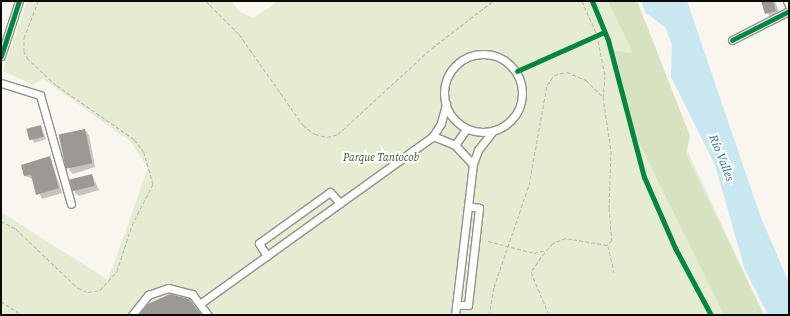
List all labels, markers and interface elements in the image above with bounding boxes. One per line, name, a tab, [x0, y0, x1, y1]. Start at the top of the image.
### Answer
water label: Río Valles	[705, 133, 737, 183]
park label: Parque Tantocob	[343, 151, 419, 165]

